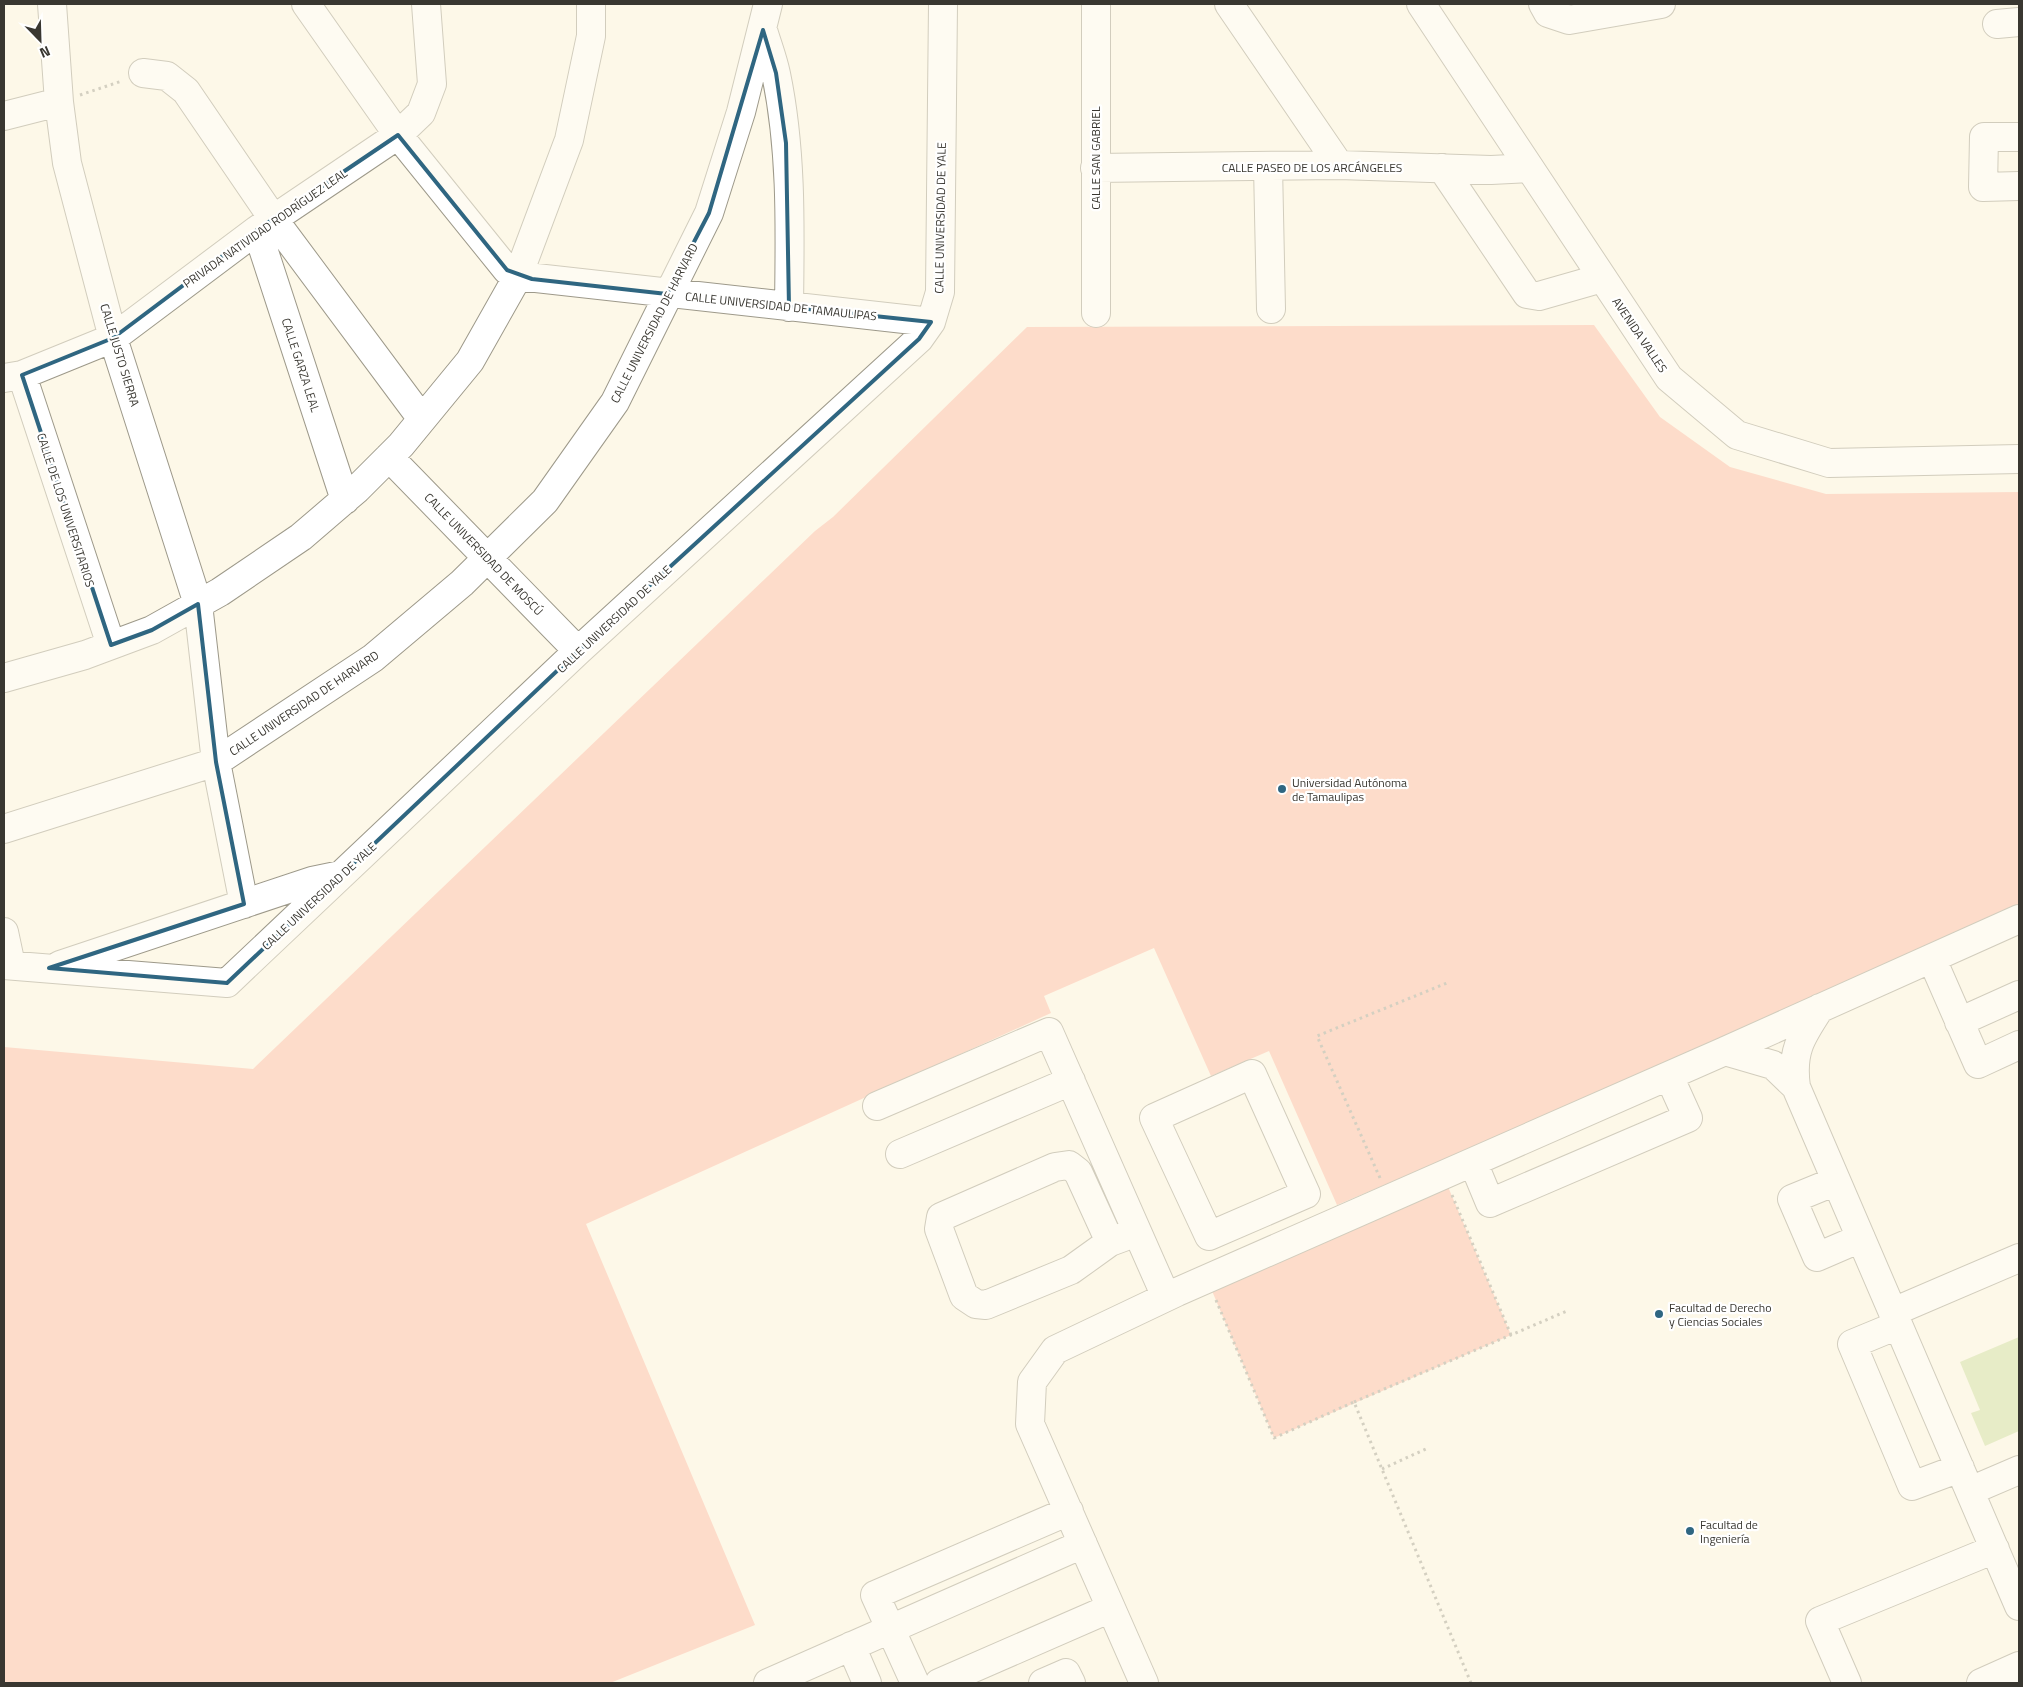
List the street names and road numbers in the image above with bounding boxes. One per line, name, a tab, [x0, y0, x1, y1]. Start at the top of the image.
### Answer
street label: CALLE SAN GABRIEL	[1086, 106, 1105, 210]
street label: CALLE UNIVERSIDAD DE YALE	[929, 142, 951, 294]
street label: CALLE PASEO DE LOS ARCÁNGELES	[1222, 158, 1402, 177]
street label: PRIVADA NATIVIDAD RODRÍGUEZ LEAL	[179, 164, 351, 292]
street label: CALLE UNIVERSIDAD DE HARVARD	[605, 239, 703, 406]
street label: CALLE UNIVERSIDAD DE TAMAULIPAS	[684, 286, 878, 326]
street label: AVENIDA VALLES	[1608, 294, 1672, 376]
street label: CALLE JUSTO SIERRA	[95, 301, 145, 409]
street label: CALLE GARZA LEAL	[277, 316, 325, 415]
street label: CALLE DE LOS UNIVERSITARIOS	[32, 431, 100, 589]
street label: CALLE UNIVERSIDAD DE MOSCÚ	[420, 488, 548, 620]
street label: CALLE UNIVERSIDAD DE YALE	[552, 560, 676, 678]
street label: CALLE UNIVERSIDAD DE HARVARD	[225, 645, 383, 760]
street label: CALLE UNIVERSIDAD DE YALE	[257, 837, 381, 955]

